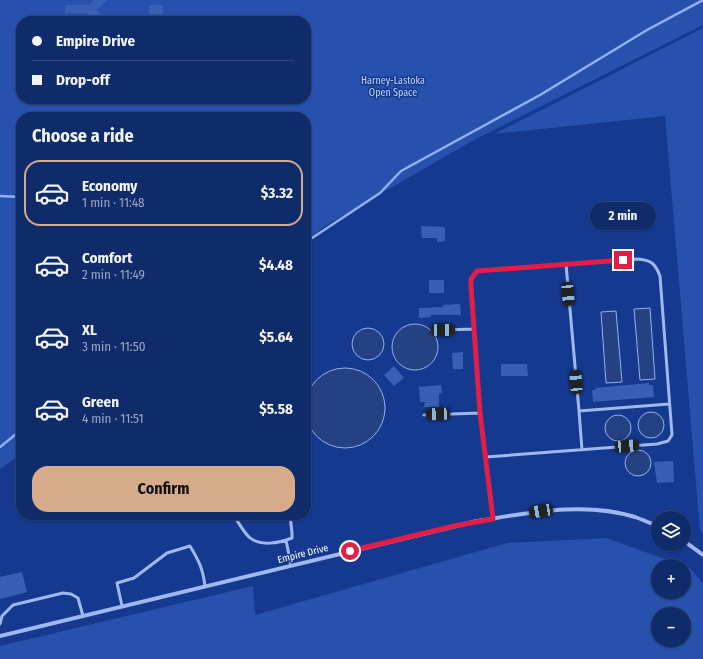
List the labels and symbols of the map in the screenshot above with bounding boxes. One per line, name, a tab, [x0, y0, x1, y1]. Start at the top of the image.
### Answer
park label: Harney-Lastoka Open Space	[361, 75, 425, 99]
callout: 2 min	[590, 202, 656, 230]
route end	[614, 251, 632, 269]
car	[561, 282, 575, 306]
car	[431, 324, 455, 336]
car	[569, 370, 583, 394]
car	[426, 408, 450, 420]
car	[615, 439, 639, 453]
car	[528, 503, 554, 519]
street label: Empire Drive	[276, 542, 330, 566]
route start	[341, 542, 359, 560]

